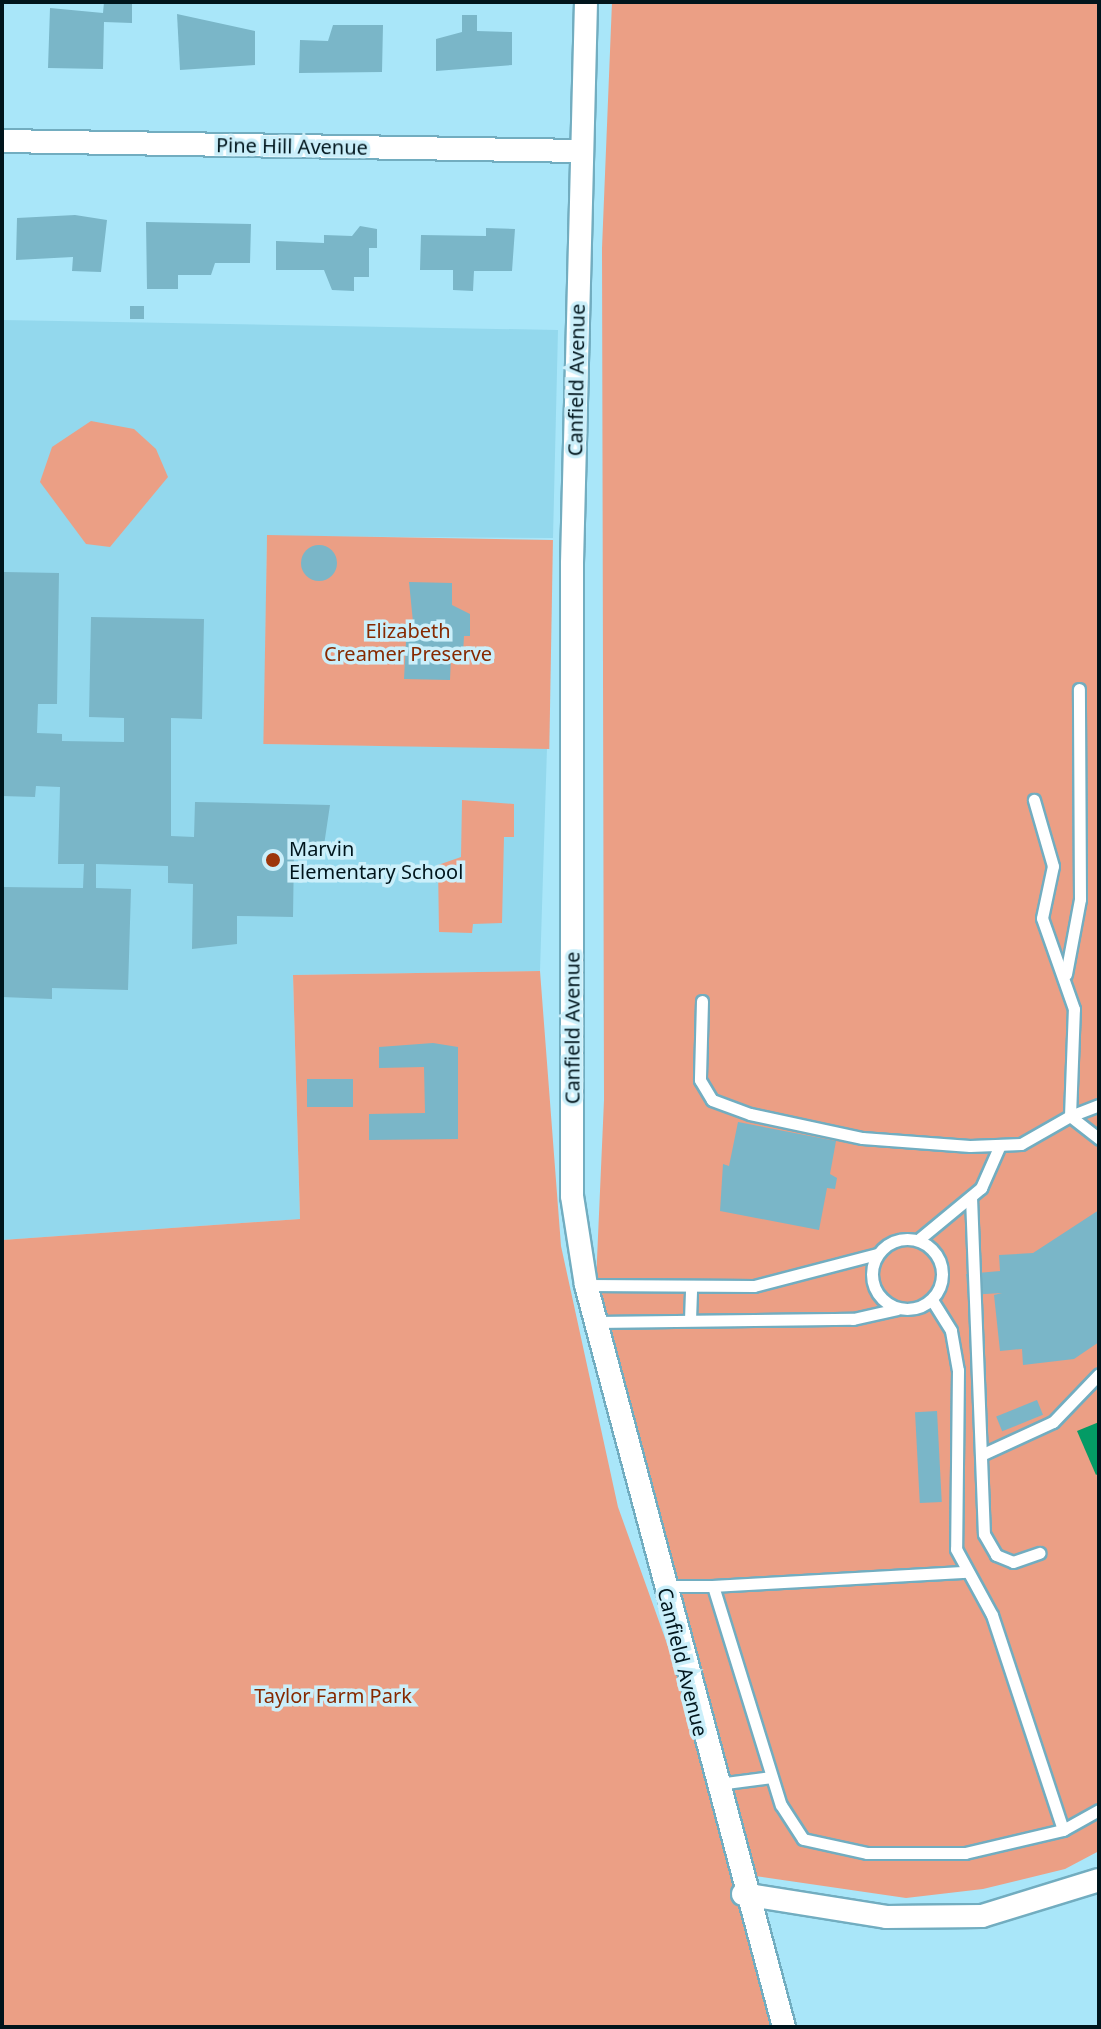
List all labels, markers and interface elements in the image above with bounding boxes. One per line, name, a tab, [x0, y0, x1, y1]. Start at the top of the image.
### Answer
street label: Pine Hill Avenue	[216, 133, 368, 159]
street label: Canfield Avenue	[563, 304, 589, 456]
park label: Elizabeth Creamer Preserve	[324, 618, 492, 665]
place label: Marvin Elementary School	[289, 836, 463, 883]
marker: Marvin Elementary School	[264, 851, 282, 869]
street label: Canfield Avenue	[560, 952, 584, 1104]
street label: Canfield Avenue	[653, 1585, 713, 1739]
park label: Taylor Farm Park	[254, 1683, 412, 1707]

